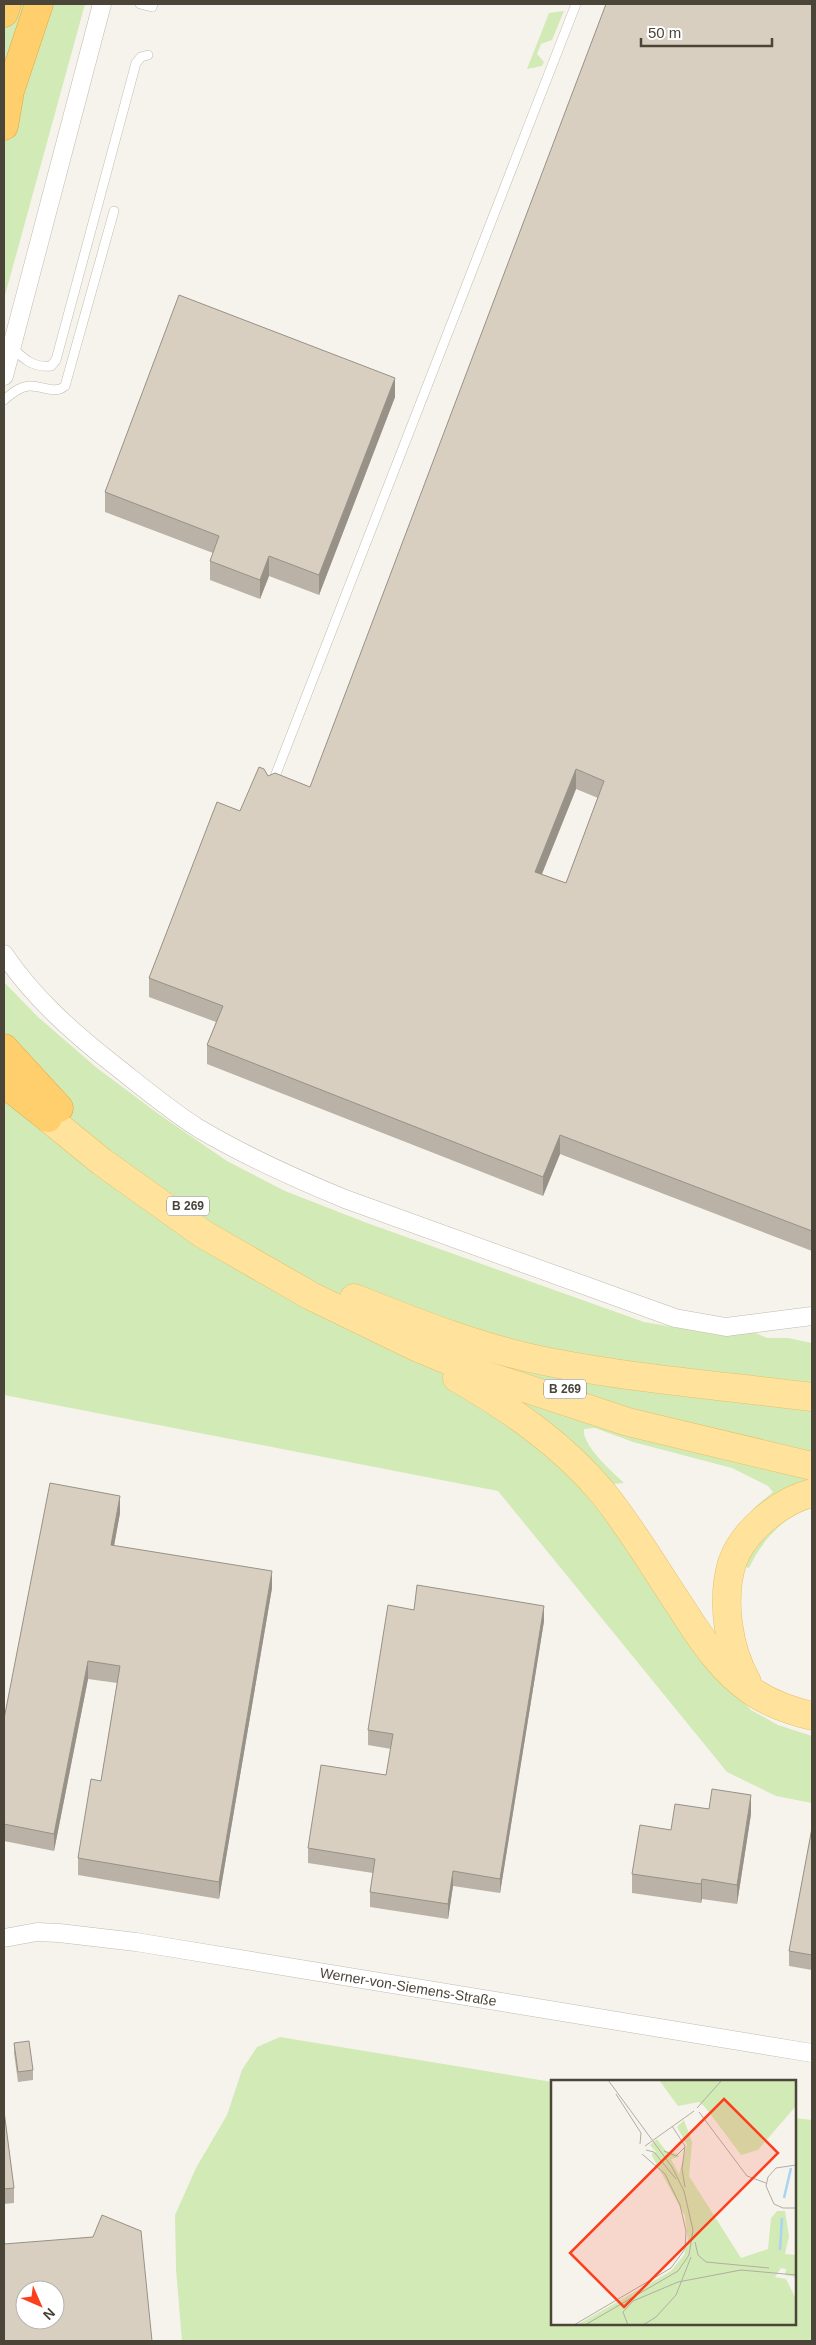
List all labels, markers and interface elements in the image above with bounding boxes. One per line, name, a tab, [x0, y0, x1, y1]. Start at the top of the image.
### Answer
scale bar	[641, 15, 772, 47]
text: 50 m	[648, 24, 681, 41]
road number: B 269	[167, 1196, 209, 1216]
road number: B 269	[544, 1380, 586, 1398]
street label: Werner-von-Siemens-Straße	[319, 1964, 498, 2009]
inset map	[551, 2080, 796, 2325]
north arrow	[15, 2280, 65, 2330]
text: N	[40, 2305, 58, 2323]

